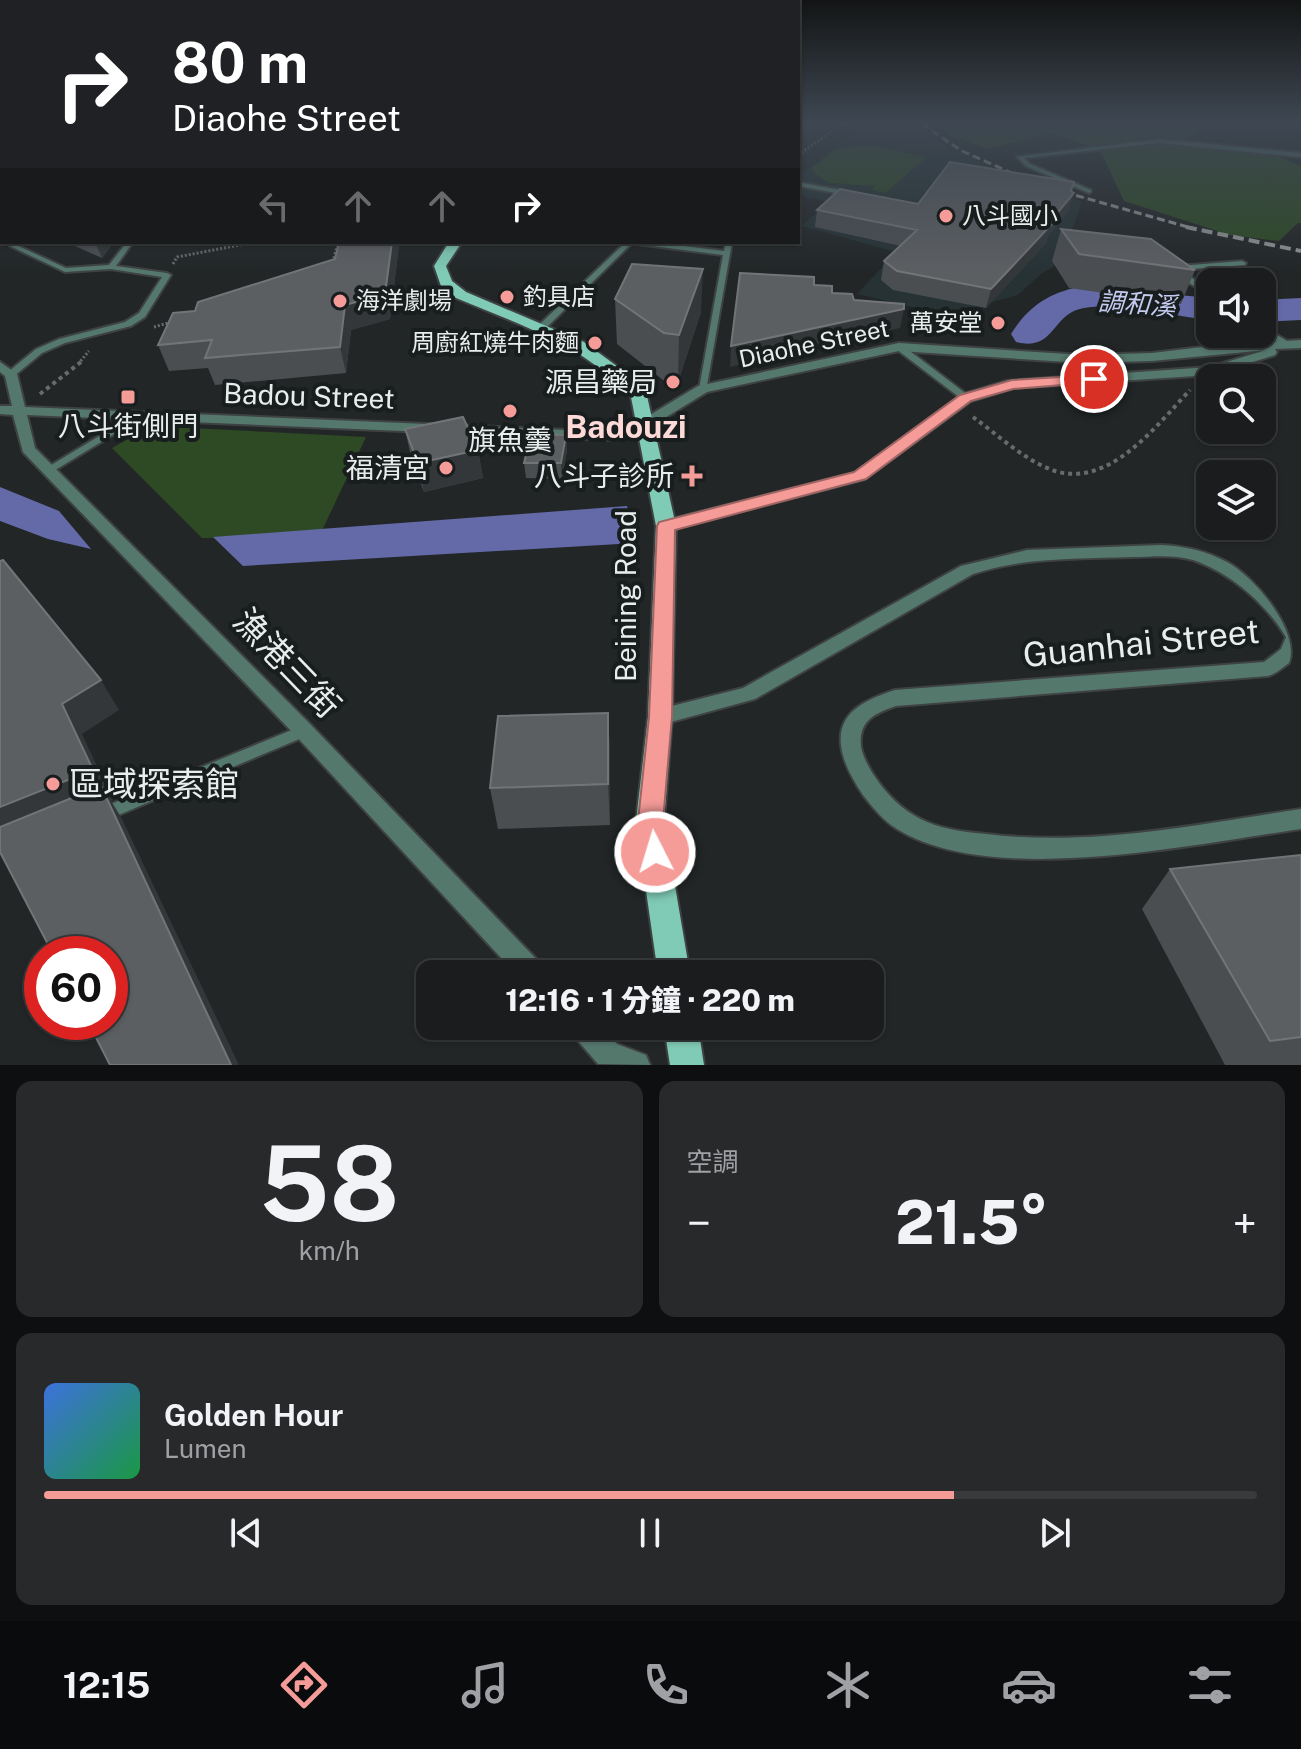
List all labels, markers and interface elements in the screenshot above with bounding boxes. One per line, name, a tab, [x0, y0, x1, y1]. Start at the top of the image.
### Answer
text: 80 m	[172, 30, 308, 96]
icon: right	[40, 32, 144, 136]
text: Diaohe Street	[172, 97, 401, 139]
icon: left	[252, 184, 296, 228]
icon: ahead	[336, 184, 380, 228]
icon: ahead	[420, 184, 464, 228]
icon: right	[504, 184, 548, 228]
place label: 八斗國小	[962, 201, 1058, 229]
marker: 八斗國小	[937, 207, 955, 225]
map controls	[1196, 268, 1276, 540]
button: sound	[1196, 268, 1276, 348]
place label: 釣具店	[523, 282, 595, 310]
water label: 調和溪	[1097, 285, 1181, 322]
place label: 海洋劇場	[356, 286, 452, 314]
marker: 釣具店	[498, 288, 516, 306]
marker: 海洋劇場	[331, 292, 349, 310]
place label: 萬安堂	[910, 308, 982, 336]
street label: Diaohe Street	[736, 313, 891, 373]
marker: 萬安堂	[989, 314, 1007, 332]
place label: 周廚紅燒牛肉麵	[411, 328, 579, 356]
marker: 周廚紅燒牛肉麵	[586, 334, 604, 352]
pin	[1060, 345, 1128, 413]
icon: arrive	[1072, 357, 1116, 401]
button: search	[1196, 364, 1276, 444]
place label: 源昌藥局	[545, 365, 657, 398]
marker: 源昌藥局	[664, 373, 682, 391]
street label: Badou Street	[223, 376, 395, 415]
marker: 八斗街側門	[119, 388, 137, 406]
marker: 旗魚羹	[501, 402, 519, 420]
district label: Badouzi	[565, 408, 687, 445]
place label: 八斗街側門	[58, 409, 198, 442]
place label: 旗魚羹	[468, 423, 552, 456]
place label: 福清宮	[346, 451, 430, 484]
marker: 福清宮	[437, 459, 455, 477]
place label: 八斗子診所	[534, 459, 674, 492]
button: layers	[1196, 460, 1276, 540]
marker: 八斗子診所	[681, 465, 703, 487]
street label: Beining Road	[609, 510, 642, 682]
street label: 漁港三街	[225, 600, 349, 726]
street label: Guanhai Street	[1021, 611, 1261, 675]
place label: 區域探索館	[69, 764, 239, 804]
marker: 區域探索館	[44, 775, 62, 793]
position arrow	[613, 810, 697, 894]
speed limit sign: 60	[24, 936, 128, 1040]
text: 12:16 · 1 分鐘 · 220 m	[505, 982, 795, 1018]
text: 58	[259, 1122, 399, 1244]
text: 空調	[687, 1146, 739, 1177]
text: 21.5°	[895, 1187, 1048, 1258]
text: −	[687, 1197, 711, 1249]
text: +	[1233, 1197, 1257, 1249]
text: km/h	[299, 1235, 360, 1266]
text: Golden Hour	[164, 1397, 343, 1433]
text: Lumen	[164, 1433, 247, 1464]
icon: previous	[224, 1511, 268, 1555]
icon: pause	[628, 1511, 672, 1555]
icon: next	[1033, 1511, 1077, 1555]
icon: directions	[276, 1657, 332, 1713]
icon: music	[457, 1657, 513, 1713]
icon: phone	[638, 1657, 694, 1713]
icon: climate	[820, 1657, 876, 1713]
icon: car	[1001, 1657, 1057, 1713]
icon: filters	[1182, 1657, 1238, 1713]
text: 12:15	[63, 1664, 150, 1706]

